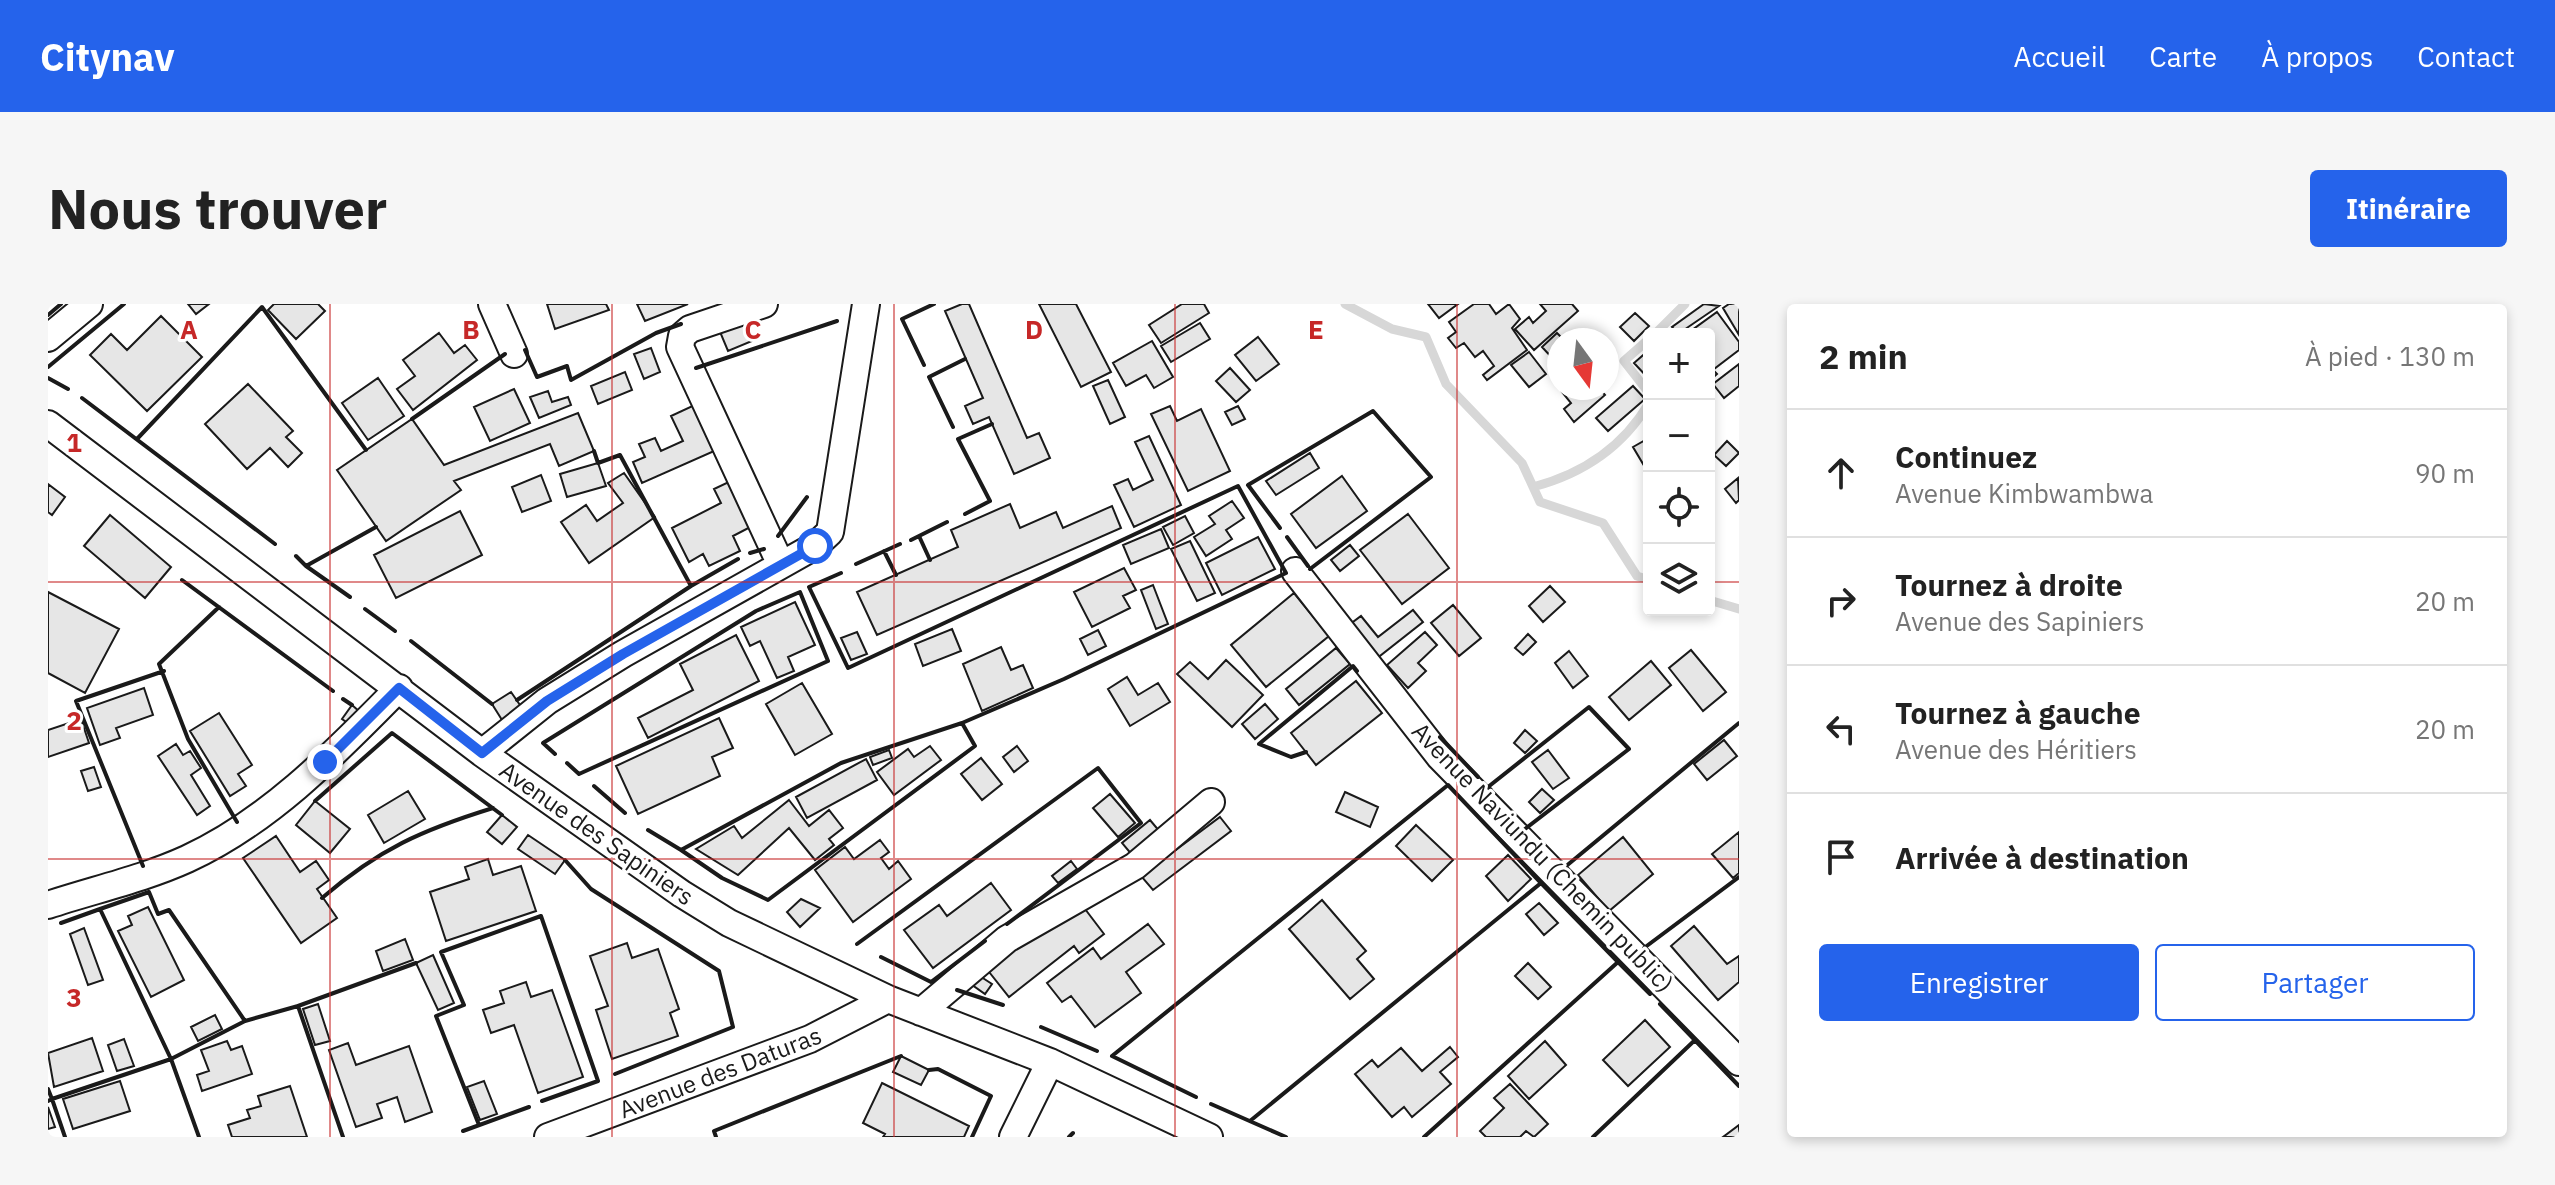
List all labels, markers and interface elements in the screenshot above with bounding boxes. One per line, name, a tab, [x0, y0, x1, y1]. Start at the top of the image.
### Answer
text: Citynav	[40, 32, 175, 81]
text: Accueil	[2013, 38, 2105, 75]
text: Carte	[2149, 38, 2217, 75]
text: À propos	[2261, 38, 2373, 75]
text: Contact	[2417, 38, 2515, 75]
button: Itinéraire	[2310, 170, 2507, 247]
text: Nous trouver	[48, 172, 387, 244]
text: A	[180, 312, 198, 346]
text: B	[462, 312, 480, 346]
text: C	[745, 312, 762, 346]
text: D	[1025, 312, 1043, 346]
text: E	[1308, 312, 1324, 346]
north arrow	[1547, 328, 1619, 400]
map controls	[1643, 328, 1715, 616]
button: +	[1643, 328, 1715, 400]
text: 2 min	[1819, 334, 1908, 378]
text: À pied · 130 m	[2305, 339, 2475, 373]
button: −	[1643, 400, 1715, 472]
text: 1	[66, 425, 82, 459]
text: Continuez	[1895, 437, 2037, 476]
icon: ahead	[1819, 451, 1863, 495]
text: 90 m	[2415, 456, 2475, 490]
button: locate	[1643, 472, 1715, 544]
text: Avenue Kimbwambwa	[1895, 476, 2153, 510]
route start	[797, 528, 833, 564]
button: layers	[1643, 544, 1715, 616]
text: Tournez à droite	[1895, 565, 2123, 604]
icon: right	[1819, 579, 1863, 623]
text: 20 m	[2415, 584, 2475, 618]
text: Avenue des Sapiniers	[1895, 604, 2144, 638]
text: Tournez à gauche	[1895, 693, 2141, 732]
text: 2	[66, 703, 82, 737]
icon: left	[1819, 707, 1863, 751]
text: 20 m	[2415, 712, 2475, 746]
street label: Avenue Naviundu (Chemin public)	[1405, 715, 1681, 999]
text: Avenue des Héritiers	[1895, 732, 2137, 766]
route end	[307, 744, 343, 780]
street label: Avenue des Sapiniers	[494, 754, 700, 912]
icon: arrive	[1819, 835, 1863, 879]
text: Arrivée à destination	[1895, 838, 2189, 877]
button: Enregistrer	[1819, 944, 2139, 1021]
button: Partager	[2155, 944, 2475, 1021]
text: 3	[66, 980, 82, 1014]
street label: Avenue des Daturas	[614, 1019, 826, 1125]

